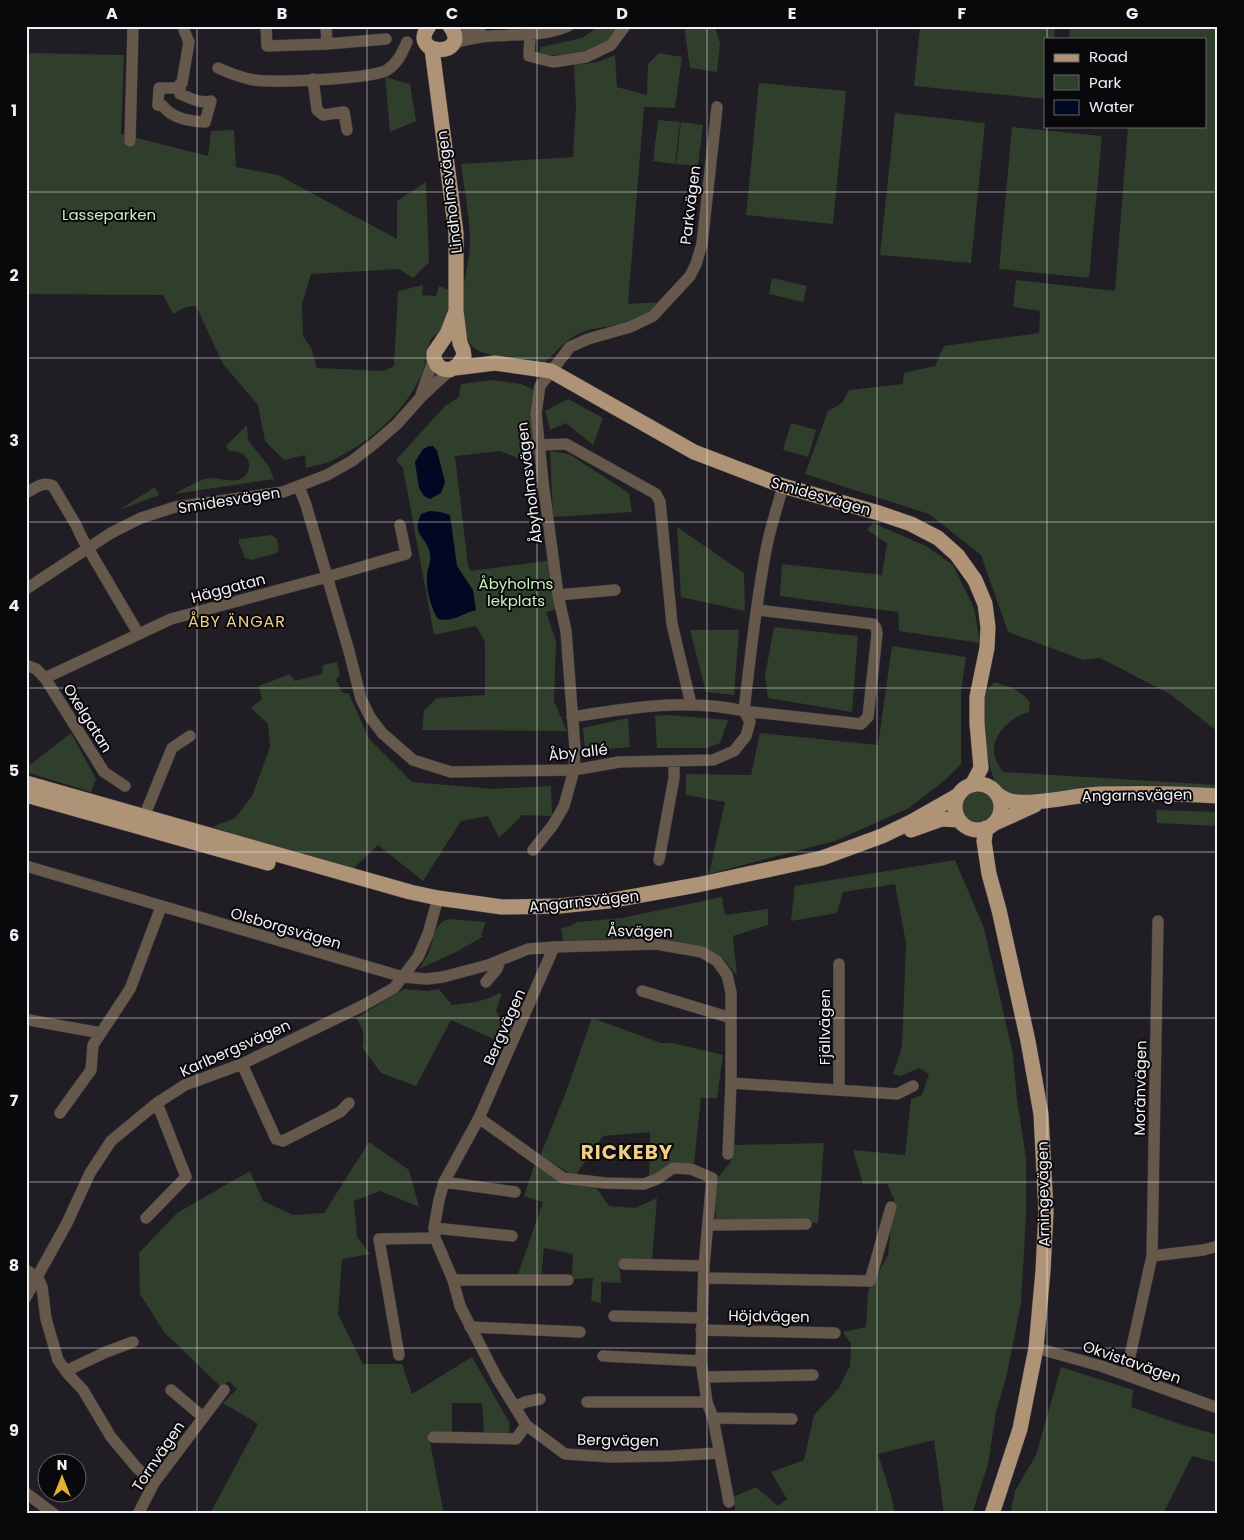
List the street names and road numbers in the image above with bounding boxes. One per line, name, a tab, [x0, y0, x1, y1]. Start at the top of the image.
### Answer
street label: Lindholmsvägen	[431, 129, 467, 255]
street label: Parkvägen	[675, 164, 705, 246]
street label: Åbyholmsvägen	[511, 421, 547, 545]
street label: Smidesvägen	[769, 472, 873, 520]
street label: Smidesvägen	[177, 482, 281, 518]
street label: Häggatan	[189, 568, 267, 608]
street label: Oxelgatan	[59, 680, 117, 756]
street label: Åby allé	[547, 738, 609, 766]
street label: Angarnsvägen	[1082, 784, 1192, 806]
street label: Angarnsvägen	[528, 885, 640, 917]
street label: Olsborgsvägen	[228, 902, 344, 954]
street label: Åsvägen	[607, 920, 673, 942]
street label: Bergvägen	[478, 985, 530, 1069]
street label: Fjällvägen	[814, 989, 835, 1065]
street label: Karlbergsvägen	[176, 1014, 294, 1082]
street label: Moränvägen	[1129, 1040, 1151, 1136]
street label: Arningevägen	[1032, 1141, 1054, 1247]
street label: Höjdvägen	[728, 1305, 810, 1327]
street label: Okvistavägen	[1080, 1335, 1184, 1389]
street label: Tornvägen	[127, 1417, 189, 1495]
street label: Bergvägen	[577, 1429, 659, 1451]

